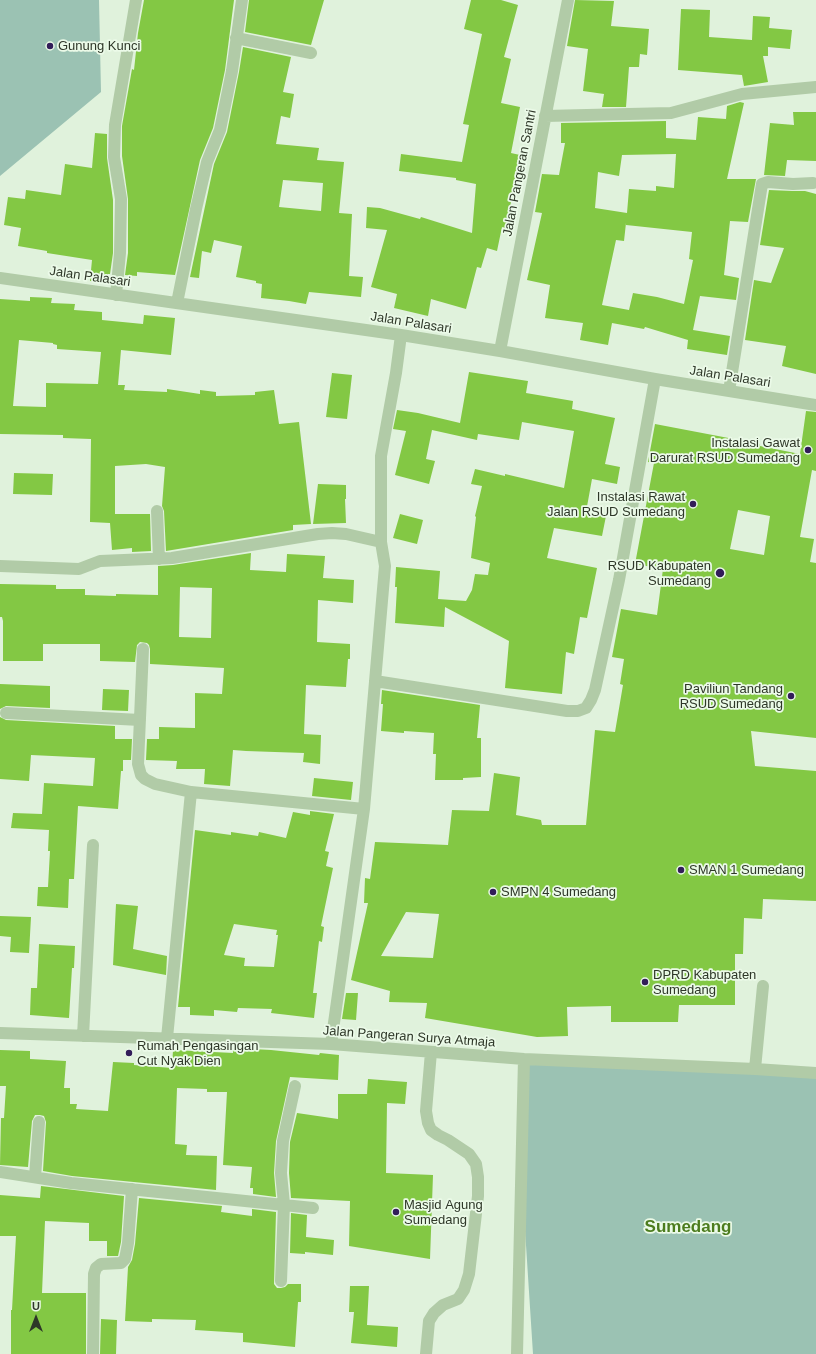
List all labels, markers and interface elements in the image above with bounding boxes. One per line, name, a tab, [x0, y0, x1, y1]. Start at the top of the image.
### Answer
place label: Gunung Kunci	[58, 38, 140, 54]
marker: Gunung Kunci	[45, 41, 55, 51]
street label: Jalan Pangeran Santri	[500, 108, 540, 238]
street label: Jalan Palasari	[48, 264, 132, 290]
street label: Jalan Palasari	[369, 309, 453, 337]
street label: Jalan Palasari	[688, 363, 772, 391]
place label: Instalasi Gawat Darurat RSUD Sumedang	[650, 435, 800, 466]
marker: Instalasi Gawat Darurat RSUD Sumedang	[803, 445, 813, 455]
place label: Instalasi Rawat Jalan RSUD Sumedang	[547, 489, 685, 520]
marker: Instalasi Rawat Jalan RSUD Sumedang	[688, 499, 698, 509]
place label: RSUD Kabupaten Sumedang	[608, 558, 711, 589]
marker: RSUD Kabupaten Sumedang	[714, 567, 726, 579]
place label: Paviliun Tandang RSUD Sumedang	[680, 681, 783, 712]
marker: Paviliun Tandang RSUD Sumedang	[786, 691, 796, 701]
place label: SMAN 1 Sumedang	[689, 862, 804, 878]
marker: SMAN 1 Sumedang	[676, 865, 686, 875]
place label: SMPN 4 Sumedang	[501, 884, 616, 900]
marker: SMPN 4 Sumedang	[488, 887, 498, 897]
place label: DPRD Kabupaten Sumedang	[653, 967, 756, 998]
marker: DPRD Kabupaten Sumedang	[640, 977, 650, 987]
street label: Jalan Pangeran Surya Atmaja	[322, 1023, 496, 1051]
place label: Rumah Pengasingan Cut Nyak Dien	[137, 1038, 258, 1069]
marker: Rumah Pengasingan Cut Nyak Dien	[124, 1048, 134, 1058]
place label: Masjid Agung Sumedang	[404, 1197, 483, 1228]
marker: Masjid Agung Sumedang	[391, 1207, 401, 1217]
district label: Sumedang	[645, 1217, 731, 1237]
north arrow	[16, 1298, 56, 1338]
text: U	[32, 1300, 40, 1312]

